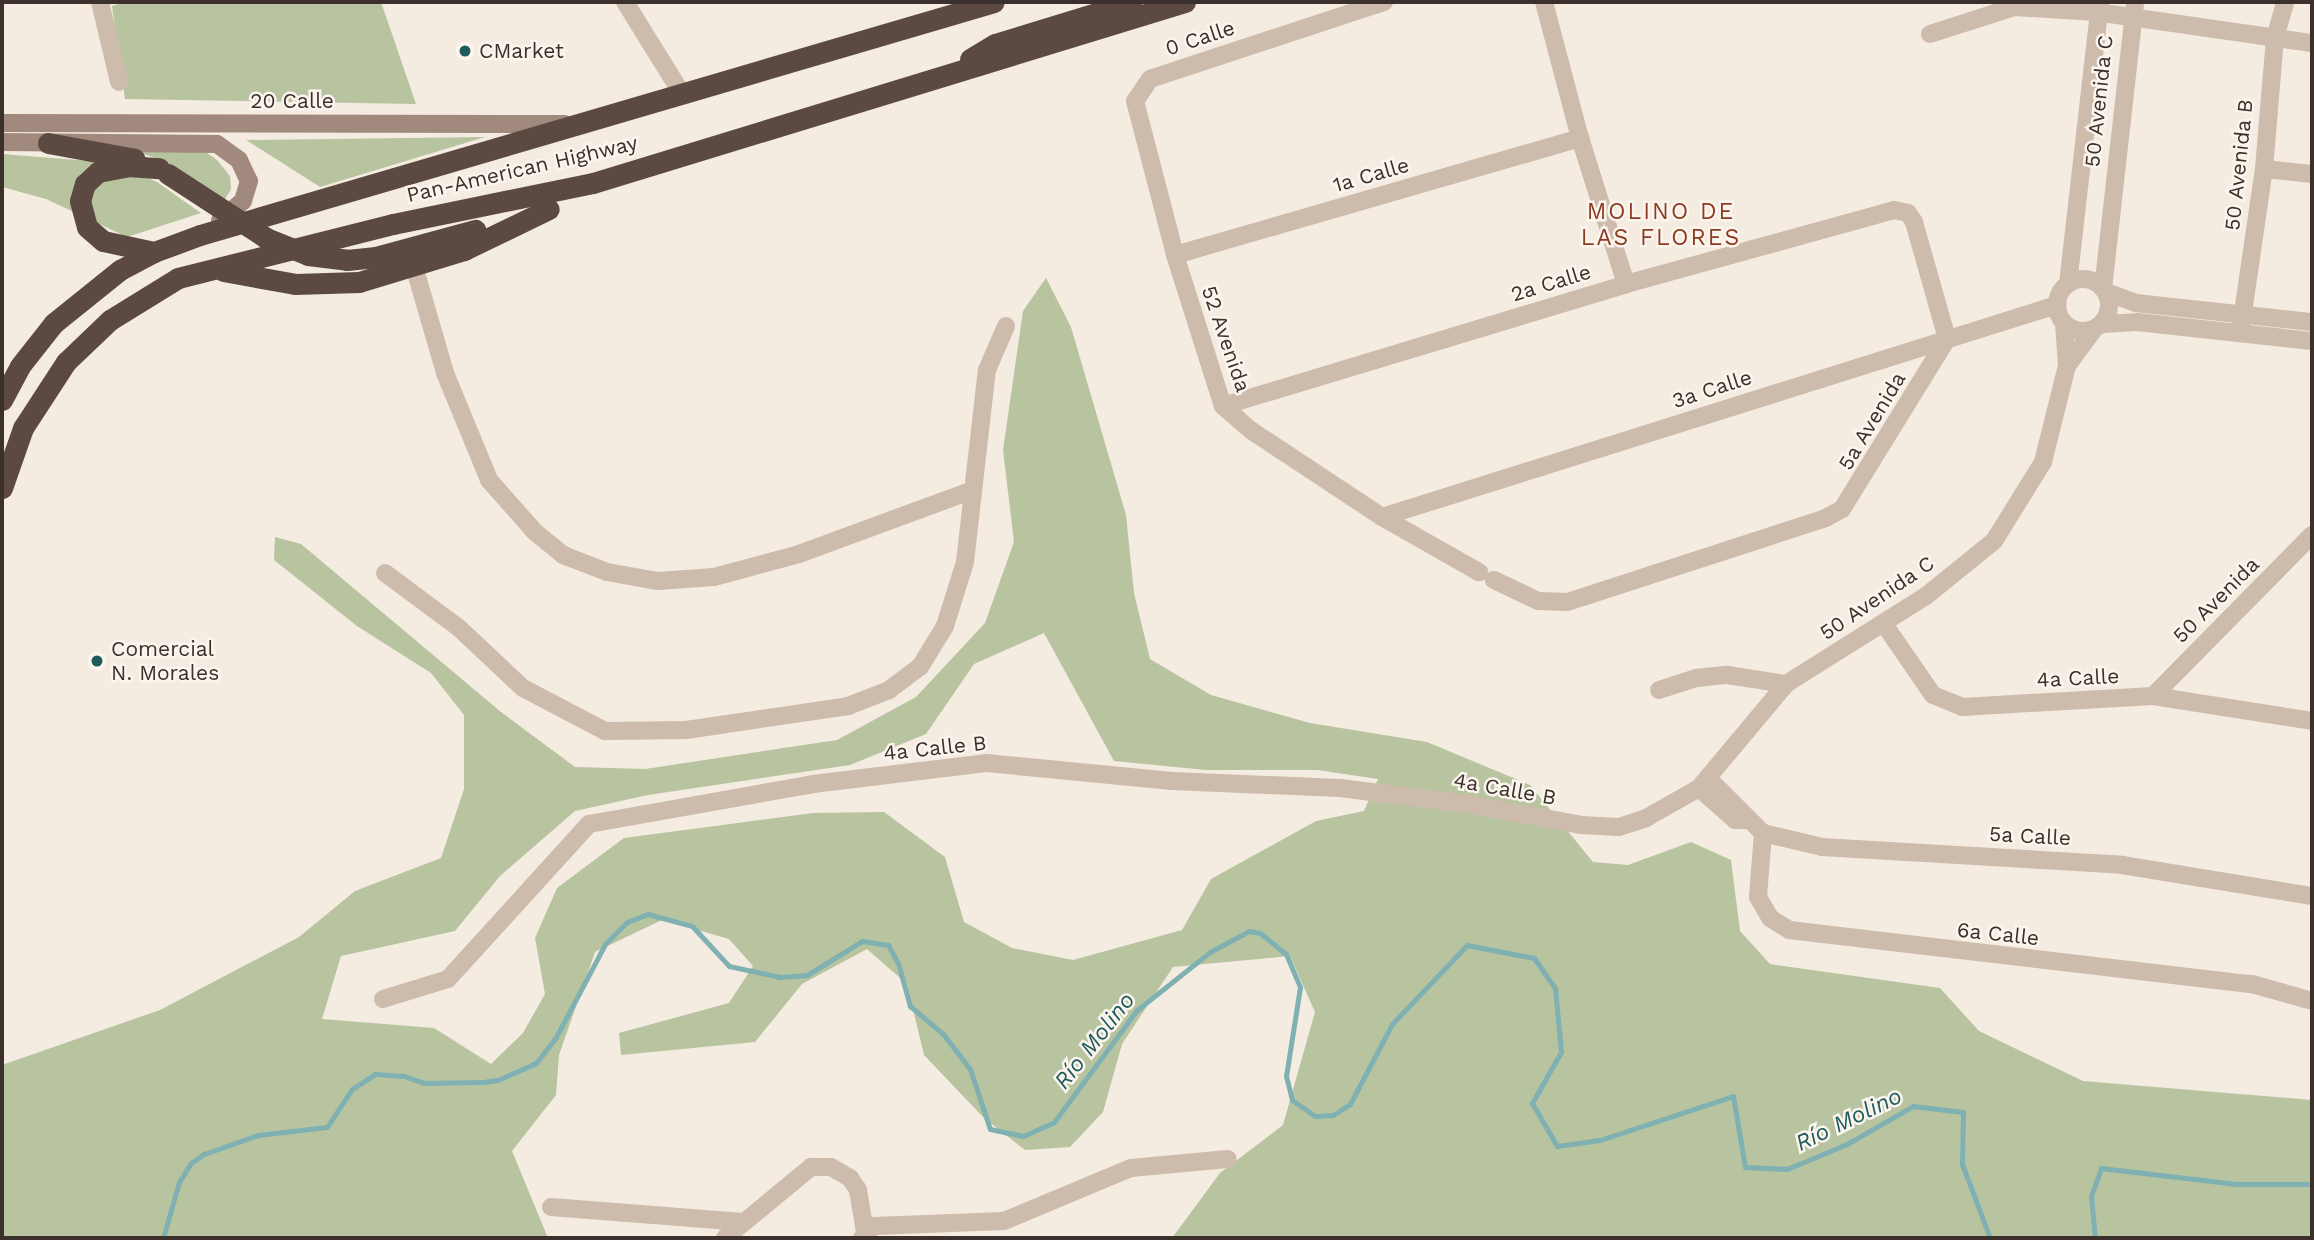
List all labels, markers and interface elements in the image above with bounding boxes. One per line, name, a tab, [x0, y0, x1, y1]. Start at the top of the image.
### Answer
street label: 0 Calle	[1162, 15, 1238, 61]
street label: 50 Avenida C	[2079, 33, 2119, 169]
place label: CMarket	[479, 38, 564, 64]
marker: CMarket	[457, 43, 473, 59]
street label: 20 Calle	[250, 88, 334, 114]
street label: 50 Avenida B	[2220, 97, 2258, 233]
street label: Pan-American Highway	[404, 130, 640, 208]
street label: 1a Calle	[1330, 152, 1412, 198]
district label: MOLINO DE LAS FLORES	[1582, 198, 1740, 252]
street label: 2a Calle	[1508, 259, 1594, 307]
street label: 52 Avenida	[1196, 282, 1256, 396]
street label: 3a Calle	[1669, 364, 1755, 414]
street label: 5a Avenida	[1833, 367, 1911, 475]
street label: 50 Avenida C	[1814, 550, 1940, 646]
street label: 50 Avenida	[2167, 551, 2265, 649]
place label: Comercial N. Morales	[111, 636, 219, 686]
marker: Comercial N. Morales	[89, 653, 105, 669]
street label: 4a Calle	[2036, 663, 2120, 693]
street label: 4a Calle B	[882, 730, 988, 766]
street label: 4a Calle B	[1452, 768, 1558, 810]
street label: 5a Calle	[1988, 821, 2072, 851]
street label: 6a Calle	[1955, 917, 2041, 951]
water label: Río Molino	[1049, 987, 1141, 1095]
water label: Río Molino	[1791, 1082, 1907, 1158]

